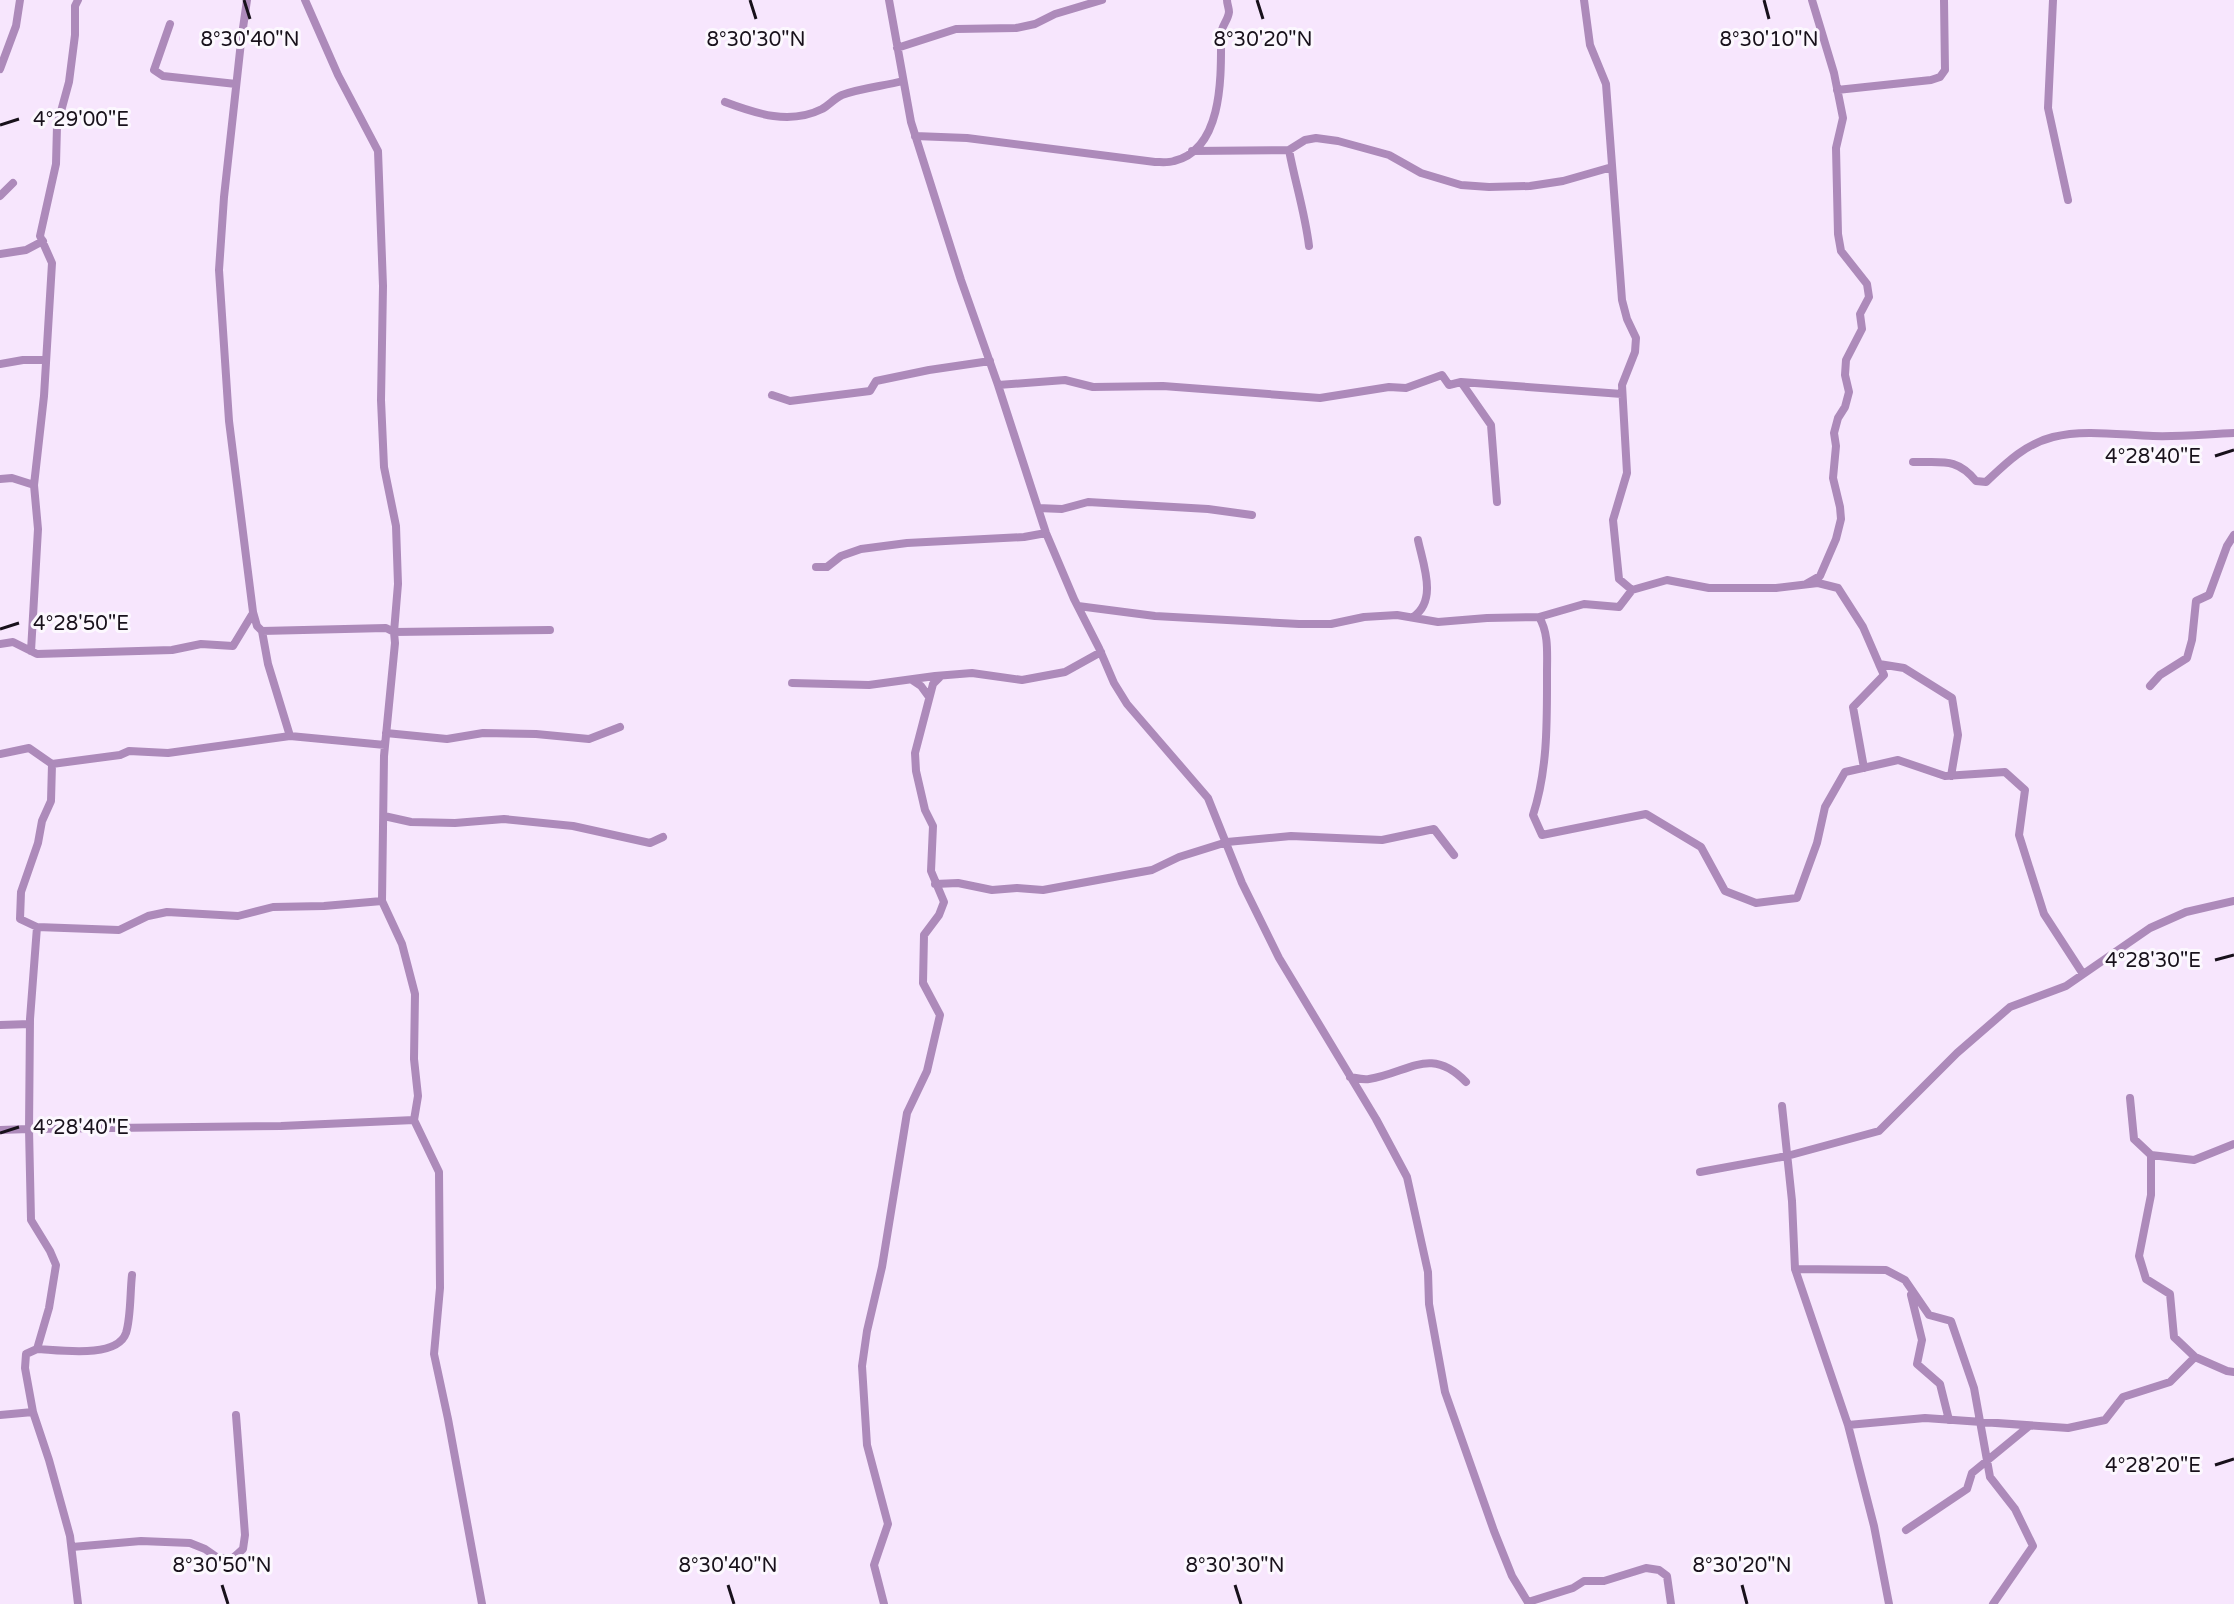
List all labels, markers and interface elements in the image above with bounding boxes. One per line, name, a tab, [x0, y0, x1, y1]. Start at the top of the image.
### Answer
text: 8°30'40"N	[200, 28, 300, 52]
text: 8°30'30"N	[706, 28, 806, 52]
text: 8°30'20"N	[1213, 28, 1313, 52]
text: 8°30'10"N	[1719, 28, 1819, 52]
text: 4°29'00"E	[33, 108, 129, 132]
text: 4°28'40"E	[2105, 445, 2201, 469]
text: 4°28'50"E	[33, 612, 129, 636]
text: 4°28'30"E	[2105, 949, 2201, 973]
text: 4°28'40"E	[33, 1116, 129, 1140]
text: 4°28'20"E	[2105, 1454, 2201, 1478]
text: 8°30'50"N	[172, 1554, 272, 1578]
text: 8°30'40"N	[678, 1554, 778, 1578]
text: 8°30'30"N	[1185, 1554, 1285, 1578]
text: 8°30'20"N	[1692, 1554, 1792, 1578]

